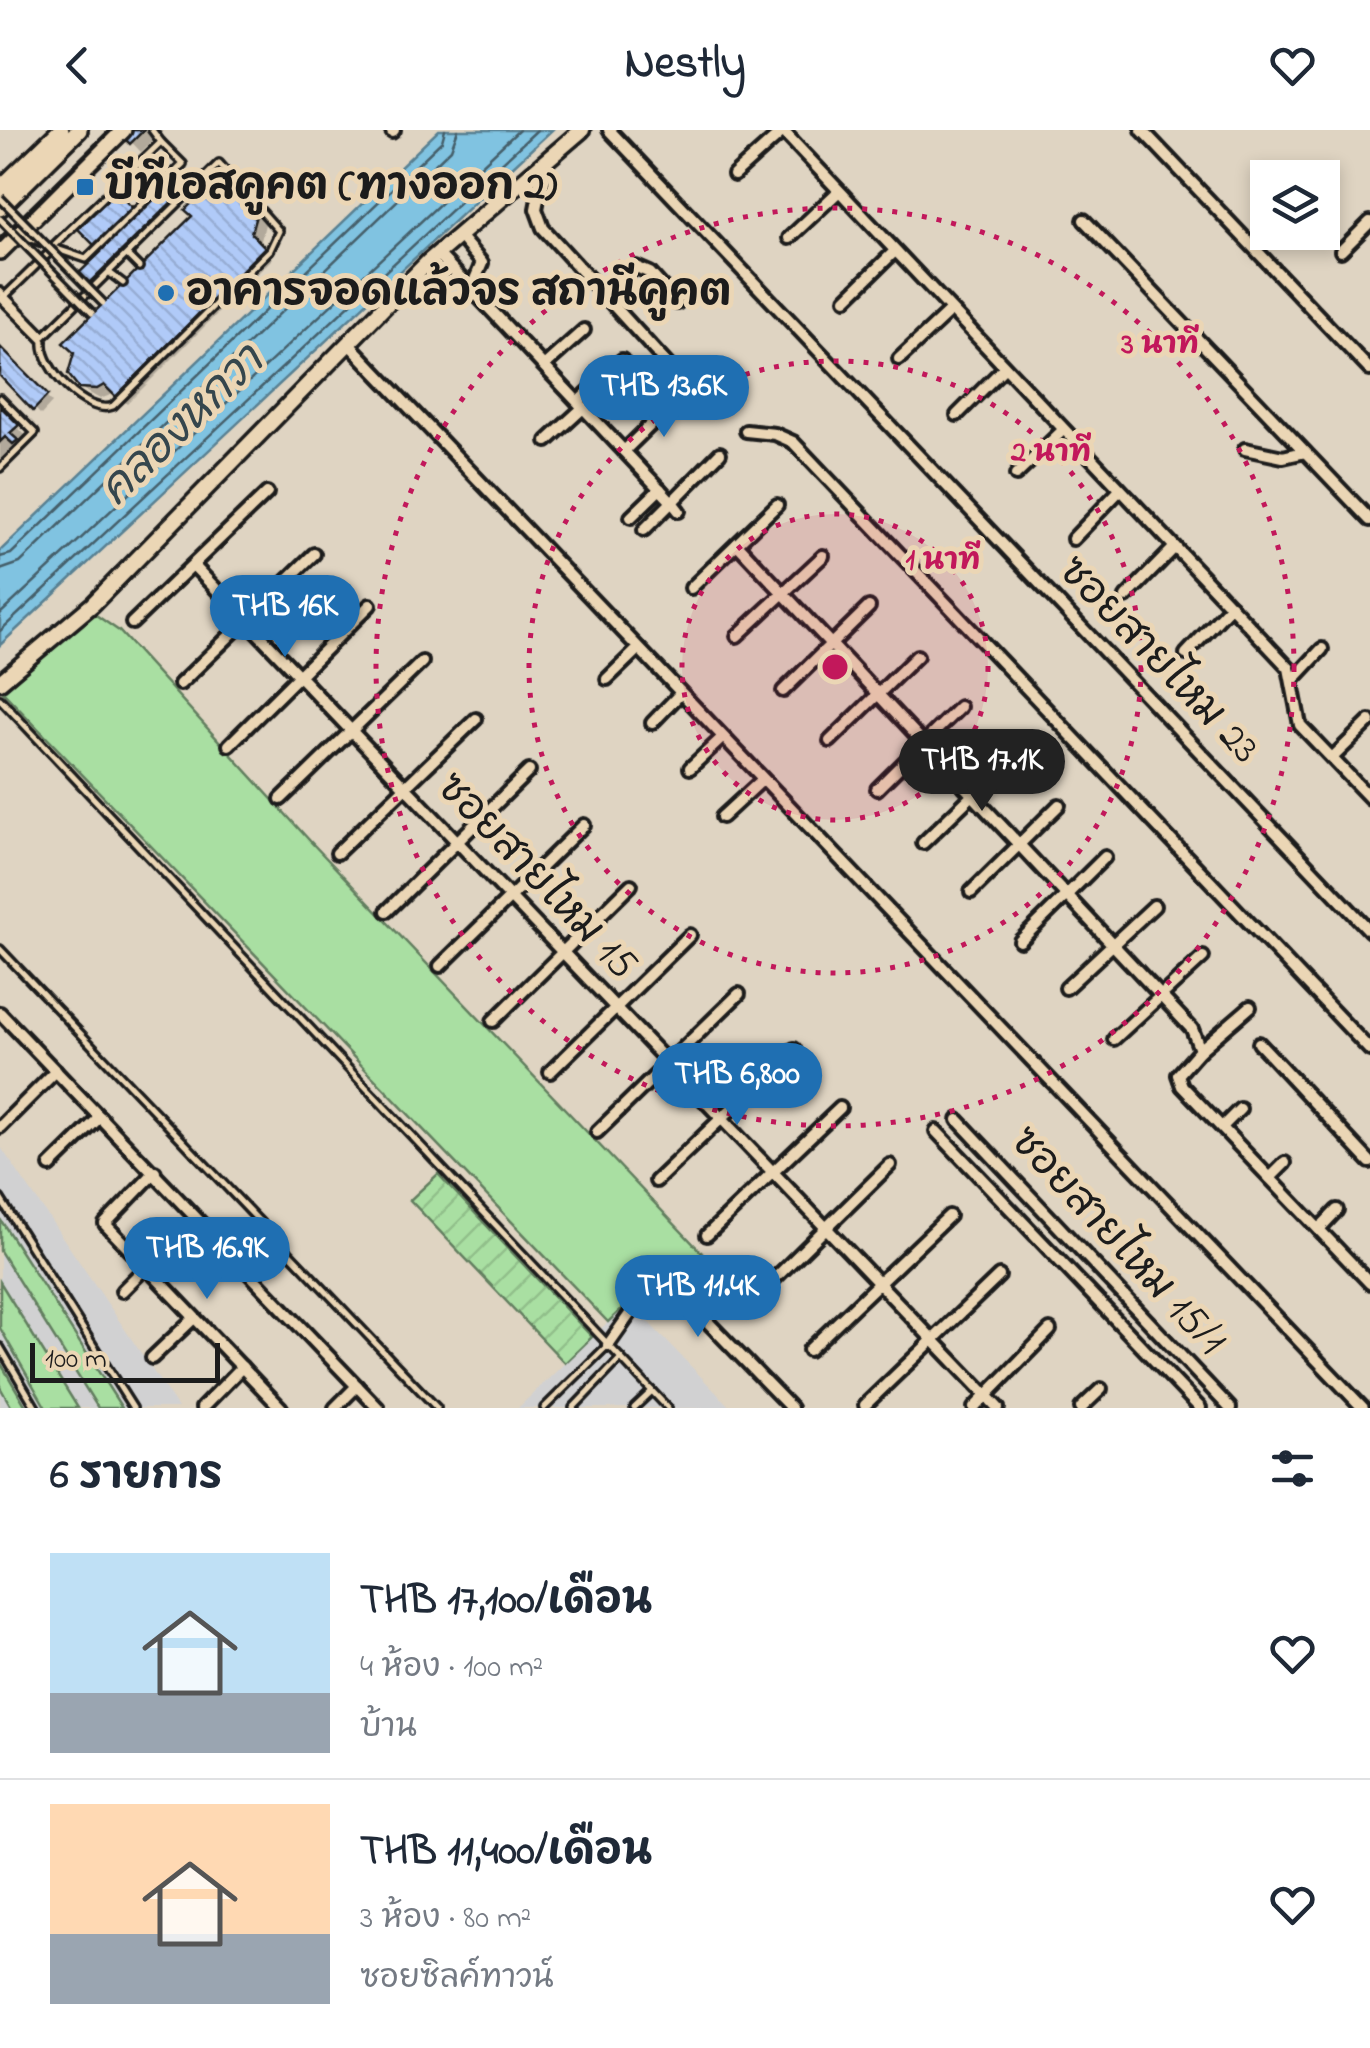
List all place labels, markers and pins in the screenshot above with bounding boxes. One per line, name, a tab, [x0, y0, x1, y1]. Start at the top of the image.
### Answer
place label: บีทีเอสคูคต (ทางออก 2)	[105, 156, 558, 218]
marker: บีทีเอสคูคต (ทางออก 2)	[74, 176, 96, 198]
place label: อาคารจอดแล้วจร สถานีคูคต	[186, 262, 731, 324]
marker: อาคารจอดแล้วจร สถานีคูคต	[155, 282, 177, 304]
pin: THB 13.6K	[550, 355, 778, 440]
pin: THB 16K	[193, 575, 377, 660]
centre of rings	[817, 649, 853, 685]
pin: THB 17.1K	[868, 729, 1096, 814]
pin: THB 6,800	[623, 1043, 851, 1128]
pin: THB 16.9K	[93, 1217, 321, 1302]
pin: THB 11.4K	[584, 1255, 812, 1340]

